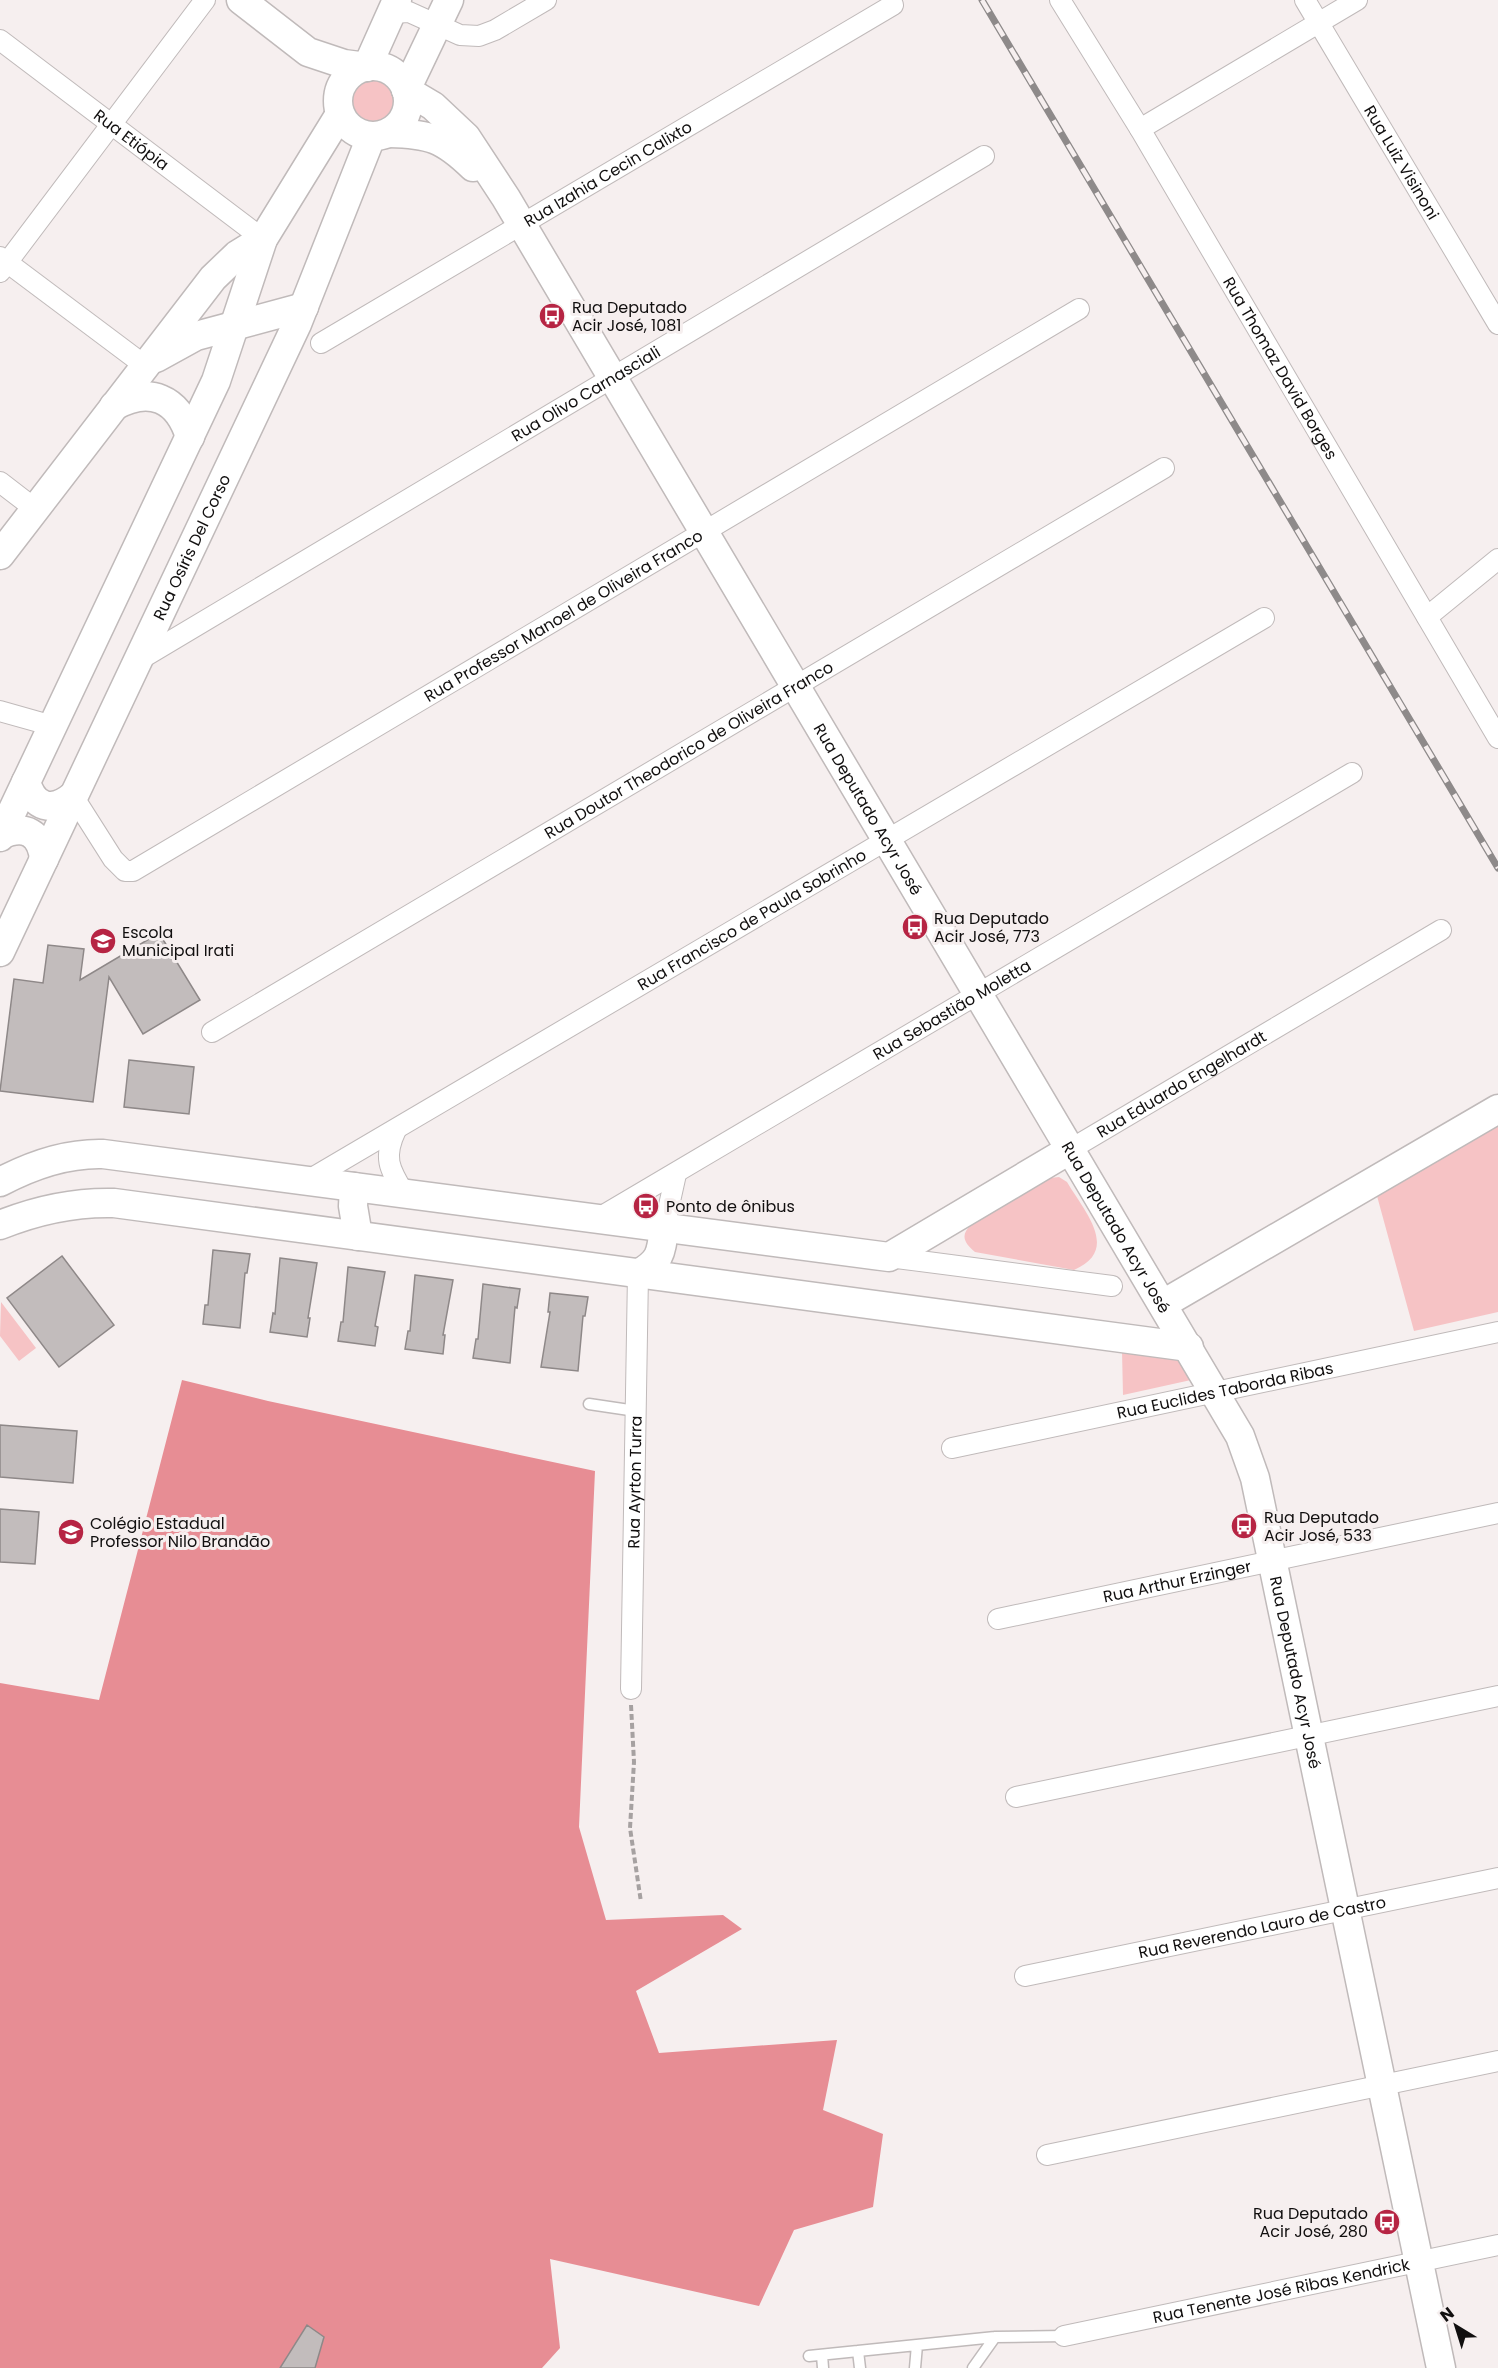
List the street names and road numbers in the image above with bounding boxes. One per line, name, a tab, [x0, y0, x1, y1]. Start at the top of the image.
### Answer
street label: Rua Luiz Visinoni	[1359, 101, 1445, 224]
street label: Rua Etiópia	[89, 104, 174, 176]
street label: Rua Izahia Cecin Calixto	[519, 115, 696, 232]
street label: Rua Thomaz David Borges	[1218, 272, 1343, 464]
street label: Rua Olivo Carnasciali	[507, 340, 664, 447]
street label: Rua Osíris Del Corso	[147, 470, 236, 624]
street label: Rua Professor Manoel de Oliveira Franco	[419, 524, 707, 707]
street label: Rua Doutor Theodorico de Oliveira Franco	[540, 655, 837, 844]
street label: Rua Deputado Acyr José	[808, 719, 928, 899]
street label: Rua Francisco de Paula Sobrinho	[633, 843, 871, 996]
street label: Rua Sebastião Moletta	[868, 954, 1035, 1065]
street label: Rua Eduardo Engelhardt	[1092, 1025, 1270, 1143]
street label: Rua Deputado Acyr José	[1056, 1137, 1176, 1317]
street label: Rua Euclides Taborda Ribas	[1115, 1356, 1335, 1424]
street label: Rua Ayrton Turra	[622, 1415, 647, 1549]
street label: Rua Arthur Erzinger	[1101, 1554, 1253, 1608]
street label: Rua Deputado Acyr José	[1264, 1574, 1327, 1771]
street label: Rua Reverendo Lauro de Castro	[1136, 1890, 1388, 1964]
street label: Rua Tenente José Ribas Kendrick	[1151, 2252, 1413, 2329]

